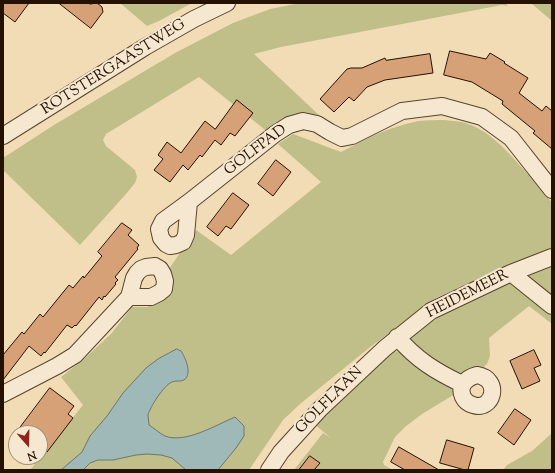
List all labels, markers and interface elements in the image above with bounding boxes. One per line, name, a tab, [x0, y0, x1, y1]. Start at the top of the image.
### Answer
street label: ROTSTERGAASTWEG	[39, 16, 189, 120]
street label: GOLFPAD	[221, 122, 291, 180]
street label: HEIDEMEER	[424, 267, 512, 323]
street label: GOLFLAAN	[293, 364, 367, 438]
north arrow	[8, 425, 48, 465]
text: N	[25, 446, 39, 464]

